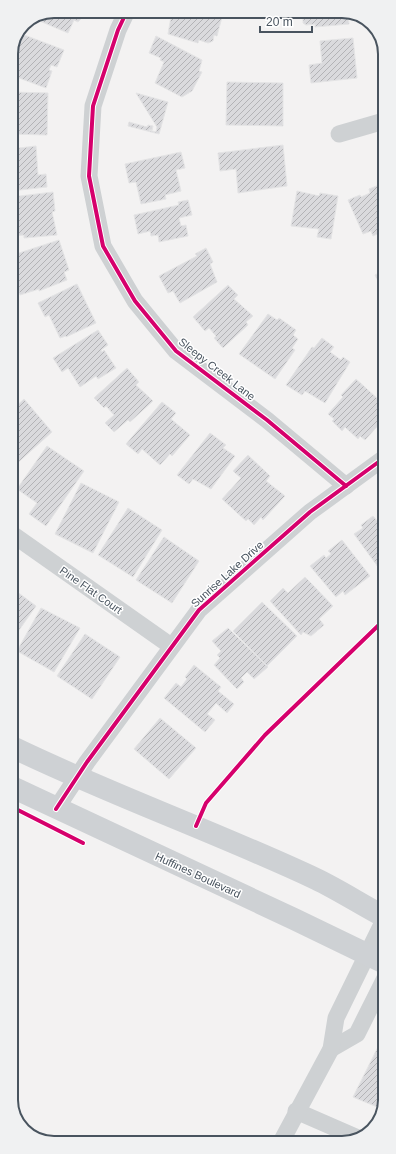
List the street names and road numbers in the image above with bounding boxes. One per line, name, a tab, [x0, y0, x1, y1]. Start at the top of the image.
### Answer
street label: Sleepy Creek Lane	[176, 335, 258, 403]
street label: Sunrise Lake Drive	[188, 538, 266, 610]
street label: Pine Flat Court	[58, 564, 124, 616]
street label: Huffines Boulevard	[153, 850, 243, 900]

